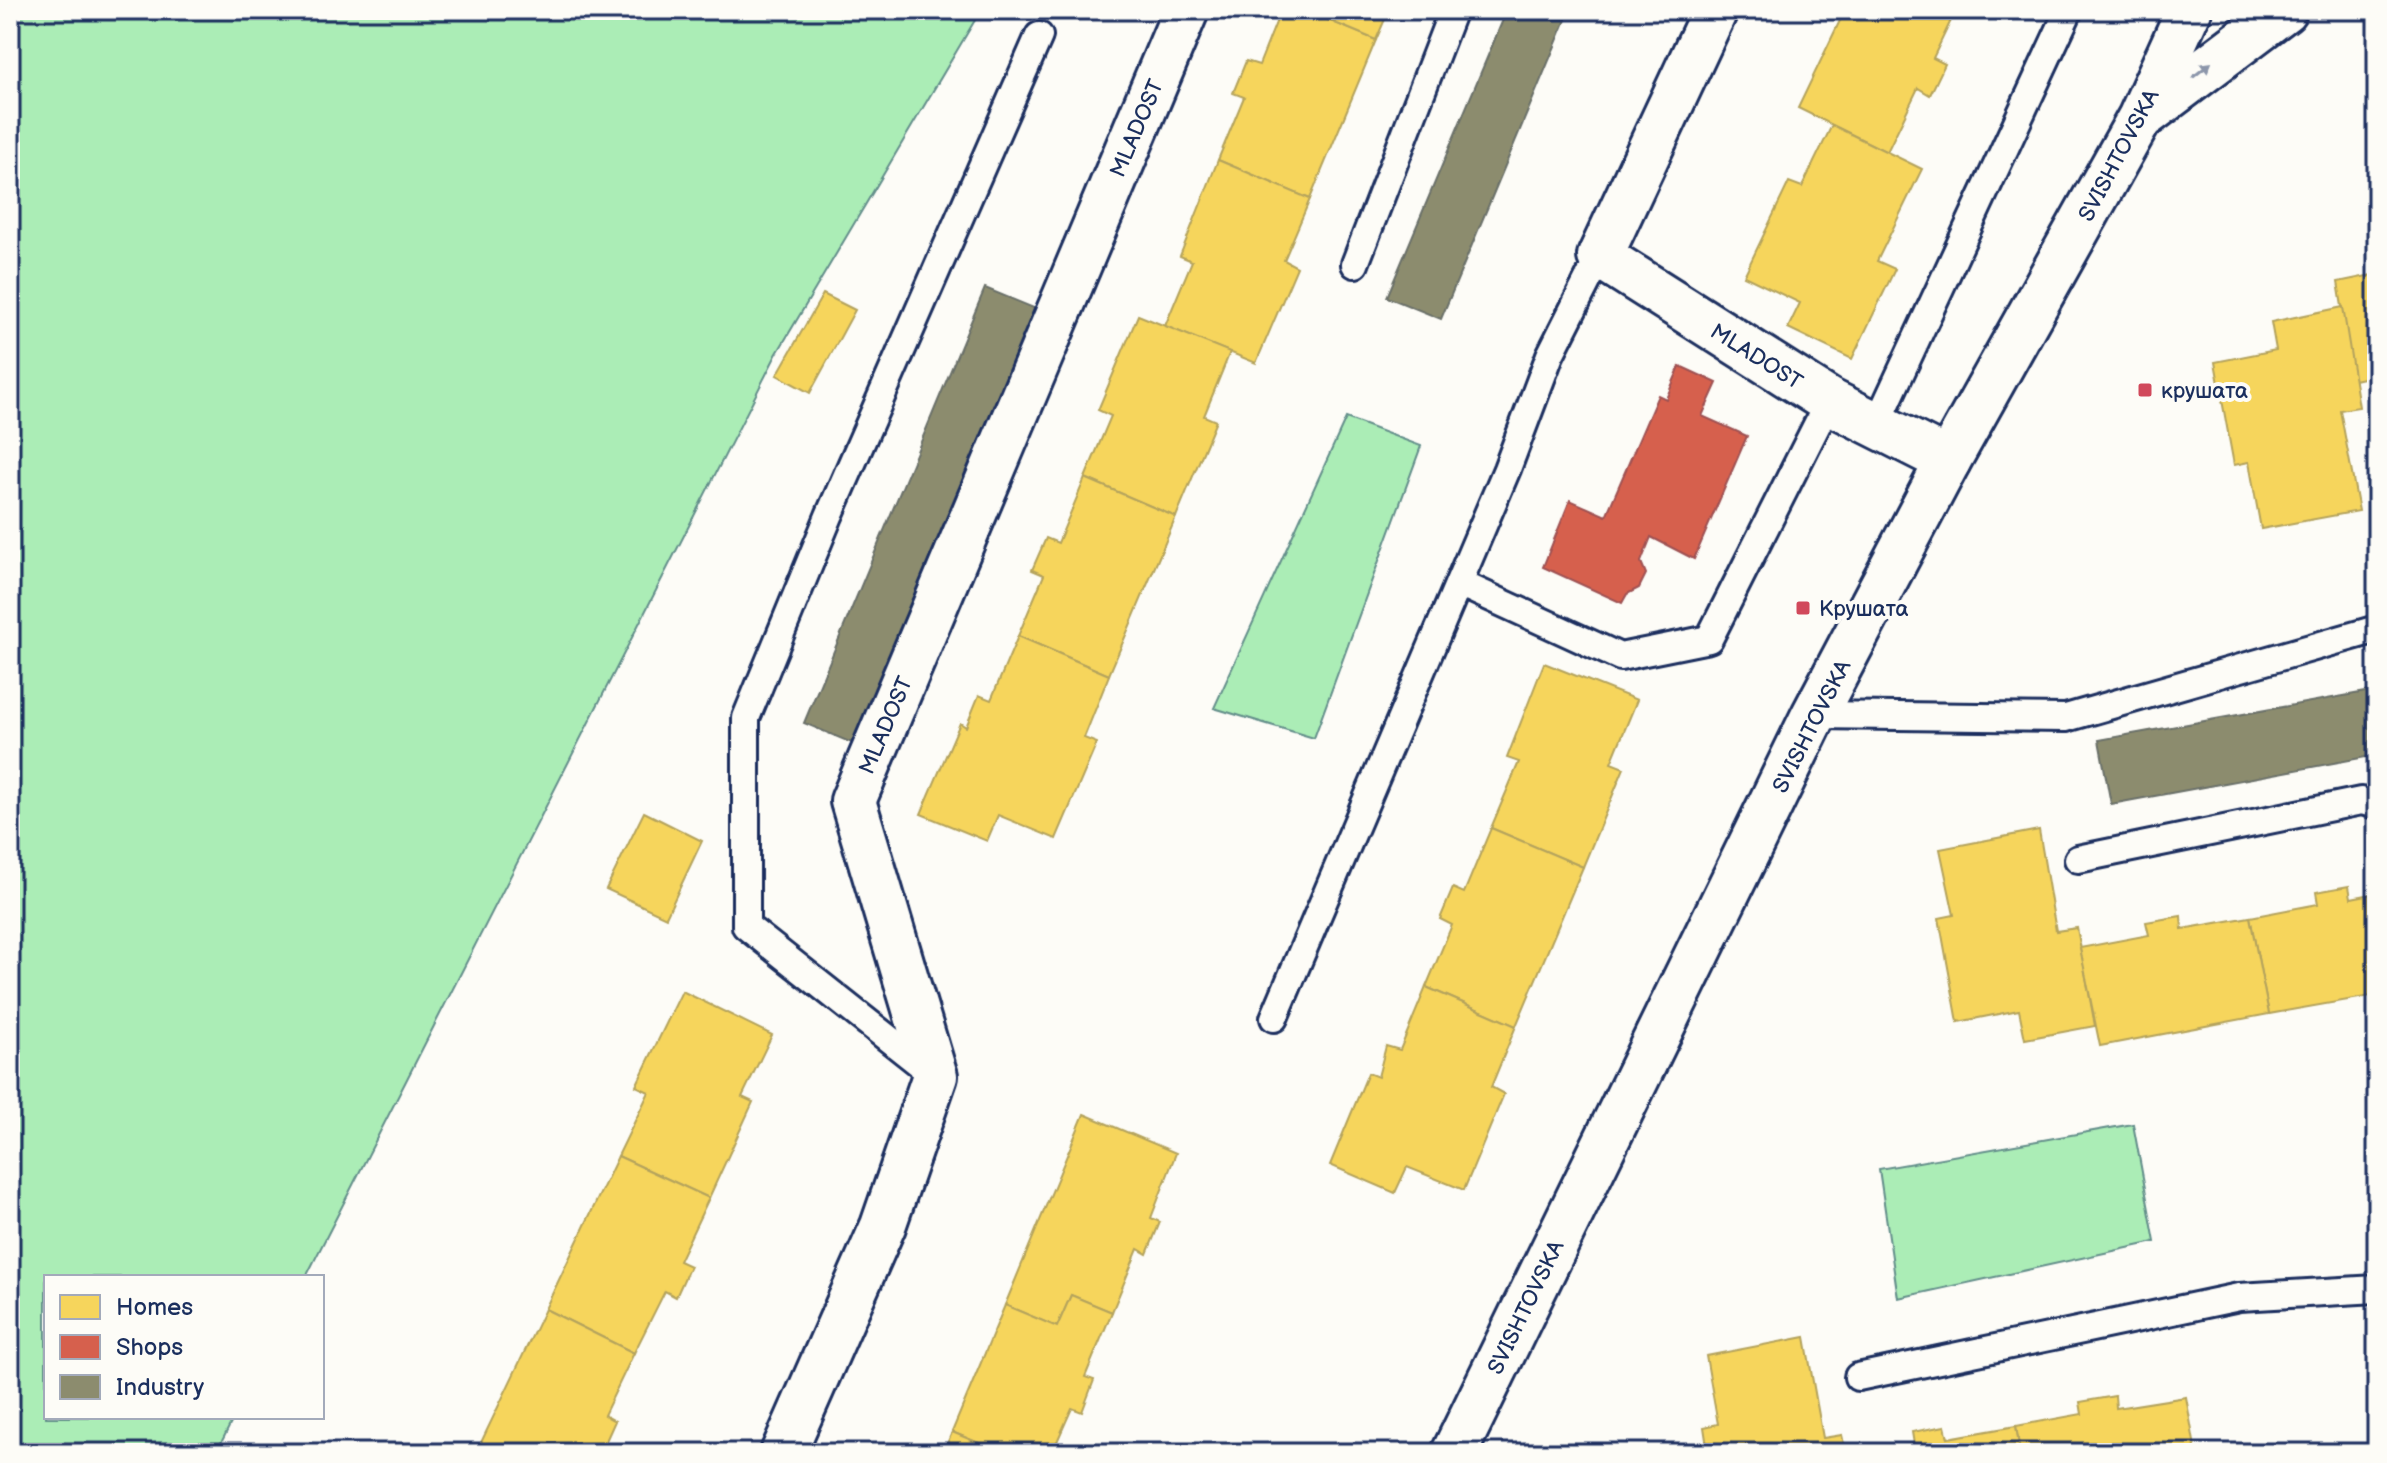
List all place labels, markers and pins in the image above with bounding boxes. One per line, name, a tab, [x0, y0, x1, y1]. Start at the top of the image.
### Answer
place label: крушата	[2161, 378, 2248, 405]
marker: крушата	[2136, 381, 2154, 399]
place label: Крушата	[1819, 596, 1909, 623]
marker: Крушата	[1794, 599, 1812, 617]

